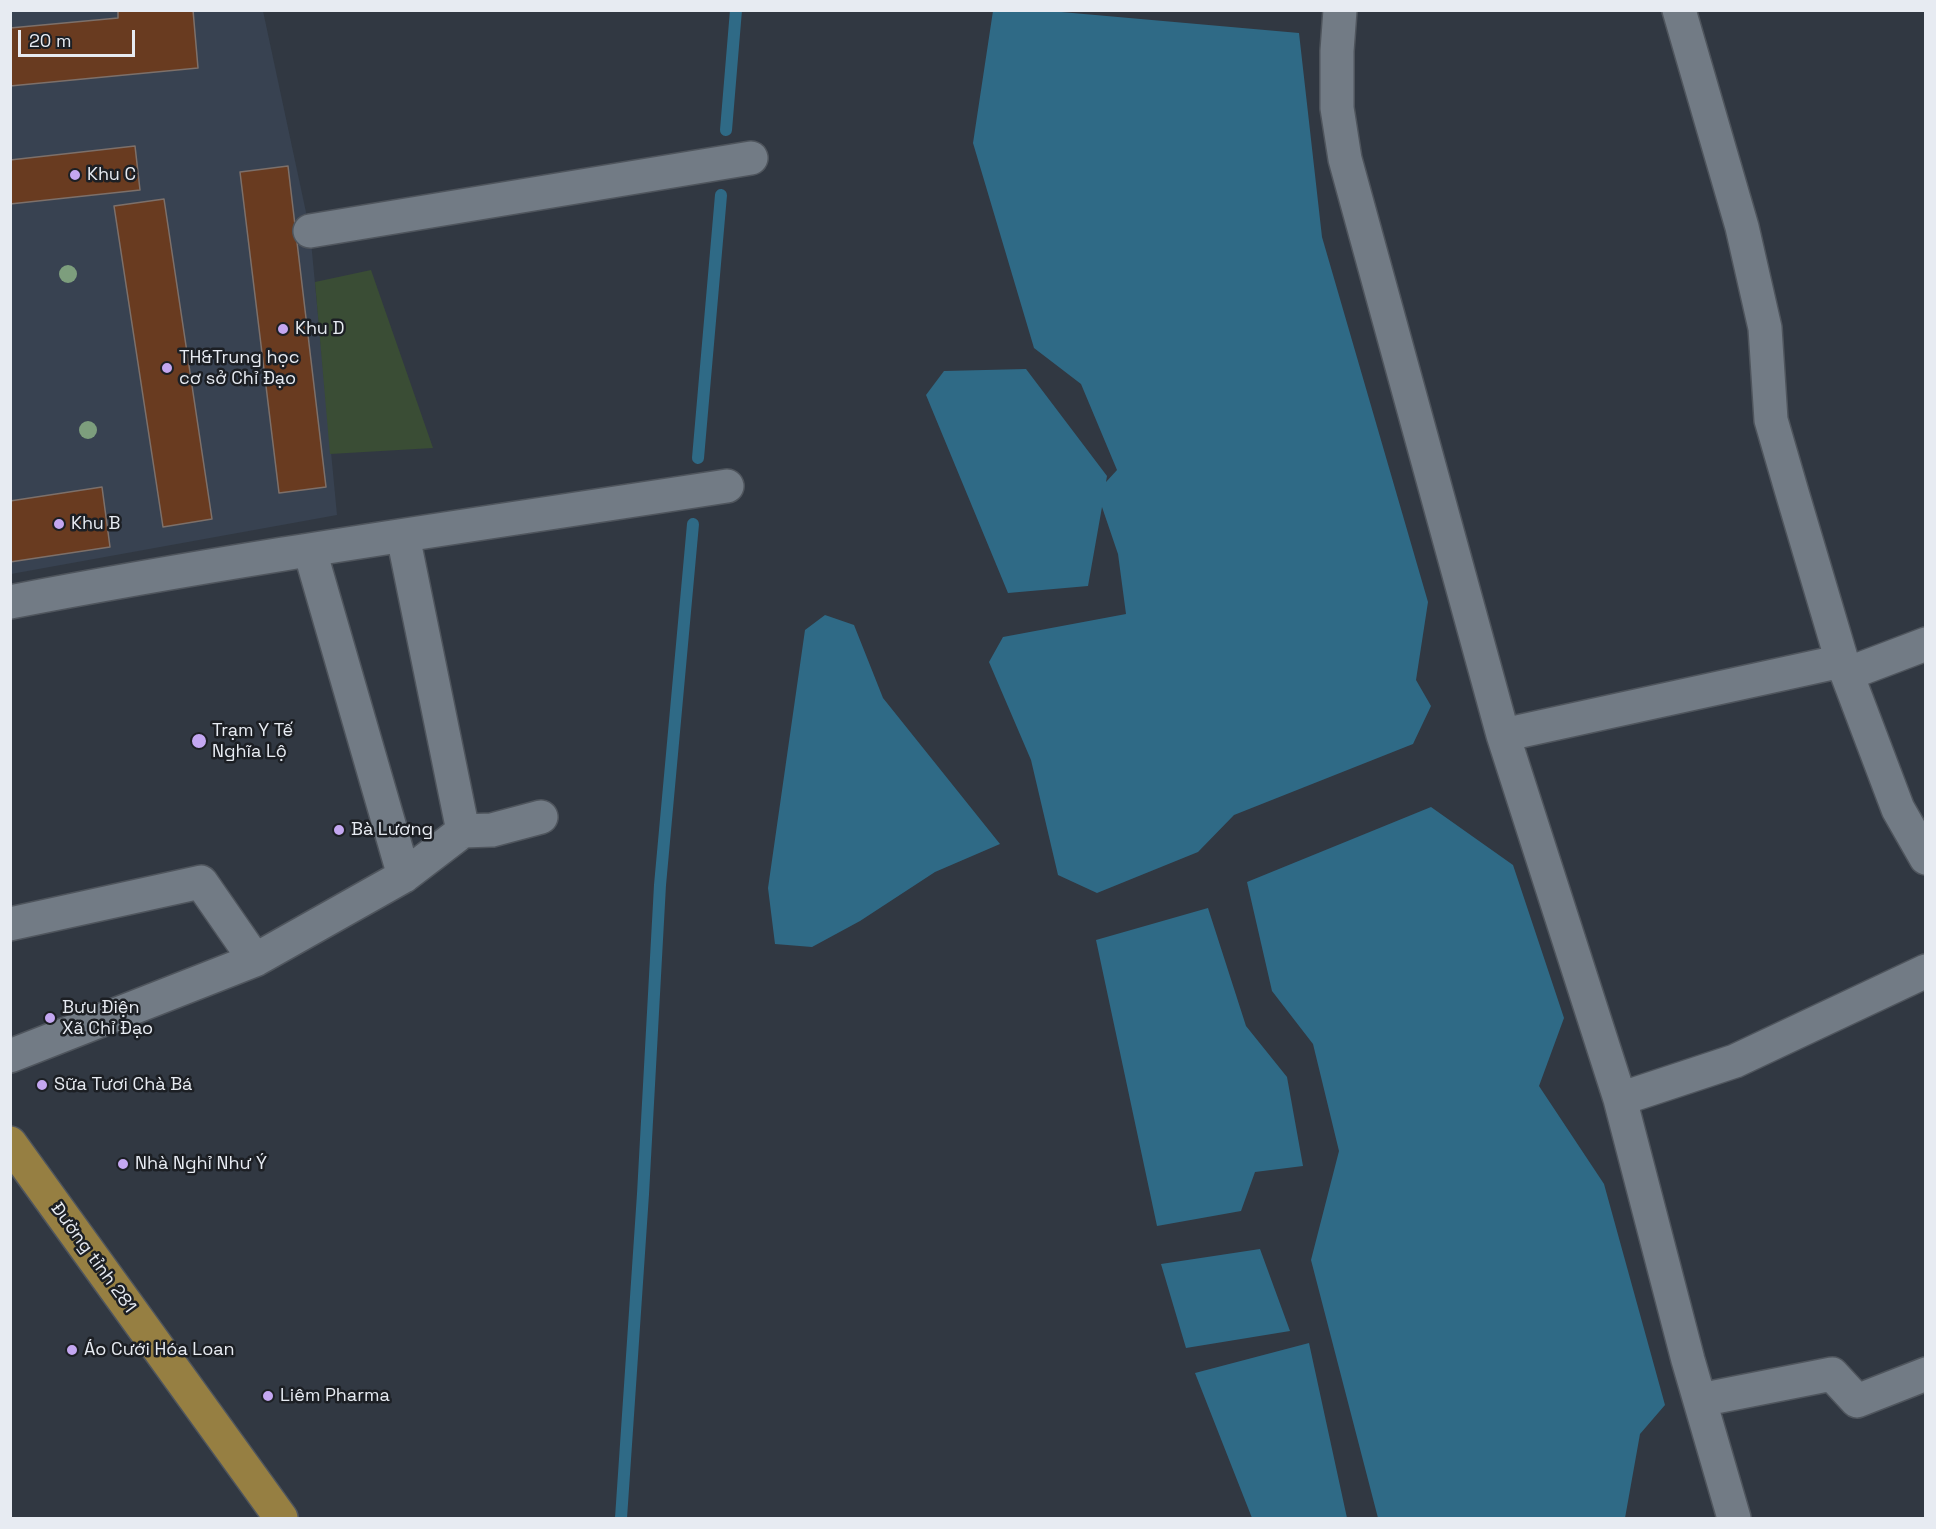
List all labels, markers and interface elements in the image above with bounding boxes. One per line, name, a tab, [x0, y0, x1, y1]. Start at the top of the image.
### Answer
scale bar	[21, 18, 138, 56]
text: 20 m	[29, 29, 72, 52]
place label: Khu C	[87, 164, 136, 186]
marker: Khu C	[68, 168, 82, 182]
place label: Khu D	[295, 318, 344, 340]
marker: Khu D	[276, 322, 290, 336]
place label: TH&Trung học cơ sở Chỉ Đạo	[179, 347, 299, 389]
marker: TH&Trung học cơ sở Chỉ Đạo	[160, 361, 174, 375]
place label: Khu B	[71, 513, 120, 535]
marker: Khu B	[52, 517, 66, 531]
place label: Trạm Y Tế Nghĩa Lộ	[212, 720, 293, 762]
marker: Trạm Y Tế Nghĩa Lộ	[190, 732, 208, 750]
place label: Bà Lương	[351, 819, 433, 841]
marker: Bà Lương	[332, 823, 346, 837]
place label: Bưu Điện Xã Chỉ Đạo	[62, 997, 153, 1040]
marker: Bưu Điện Xã Chỉ Đạo	[43, 1011, 57, 1025]
place label: Sữa Tươi Chà Bá	[54, 1074, 192, 1096]
marker: Sữa Tươi Chà Bá	[35, 1078, 49, 1092]
place label: Nhà Nghỉ Như Ý	[135, 1153, 267, 1175]
marker: Nhà Nghỉ Như Ý	[116, 1157, 130, 1171]
street label: Đường tỉnh 281	[46, 1199, 140, 1317]
place label: Áo Cưới Hóa Loan	[84, 1339, 235, 1361]
marker: Áo Cưới Hóa Loan	[65, 1343, 79, 1357]
place label: Liêm Pharma	[280, 1385, 390, 1407]
marker: Liêm Pharma	[261, 1389, 275, 1403]

